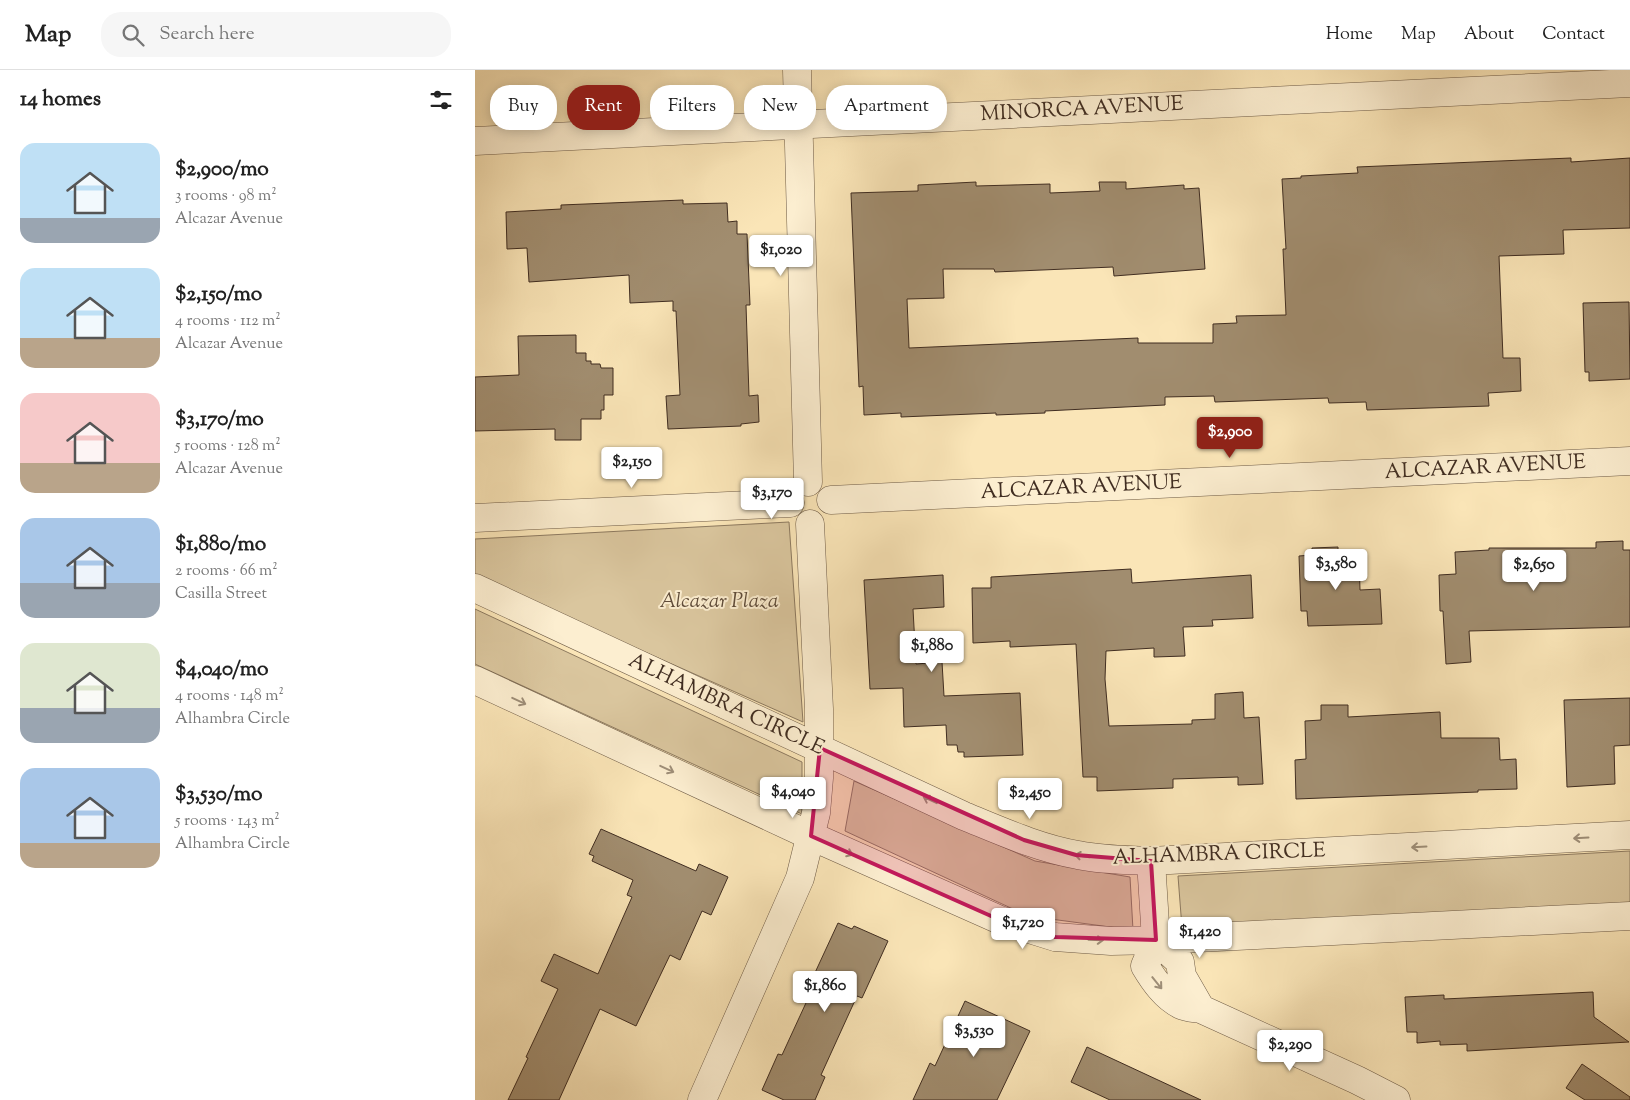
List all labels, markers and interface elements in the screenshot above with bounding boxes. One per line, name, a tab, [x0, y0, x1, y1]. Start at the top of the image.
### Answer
search box	[101, 12, 451, 57]
text: Map	[25, 18, 71, 52]
icon: search	[119, 21, 147, 49]
text: Search here	[159, 21, 255, 48]
text: Home	[1326, 22, 1373, 48]
text: Map	[1401, 22, 1436, 48]
text: About	[1464, 22, 1514, 48]
text: Contact	[1542, 22, 1605, 48]
text: 14 homes	[20, 85, 101, 115]
chip: Buy	[490, 85, 557, 130]
chip: Rent	[567, 85, 640, 130]
chip: Filters	[650, 85, 734, 130]
chip: New	[744, 85, 816, 130]
chip: Apartment	[826, 85, 947, 130]
icon: filters	[427, 86, 455, 114]
street label: MINORCA AVENUE	[980, 90, 1185, 130]
text: $2,900/mo	[175, 155, 269, 185]
icon: home	[60, 163, 120, 223]
text: 3 rooms · 98 m²	[175, 185, 277, 208]
text: Alcazar Avenue	[175, 208, 283, 231]
pin: $1,020	[740, 234, 822, 277]
text: $1,020	[760, 239, 802, 262]
text: $2,150/mo	[175, 280, 262, 310]
icon: home	[60, 288, 120, 348]
text: 4 rooms · 112 m²	[175, 310, 281, 333]
text: Alcazar Avenue	[175, 333, 283, 356]
text: $3,170/mo	[175, 405, 264, 435]
icon: home	[60, 413, 120, 473]
pin: $2,900	[1189, 416, 1271, 459]
text: $2,900	[1208, 421, 1252, 444]
text: 5 rooms · 128 m²	[175, 435, 281, 458]
pin: $2,150	[591, 446, 673, 489]
street label: ALCAZAR AVENUE	[1384, 448, 1587, 488]
text: $2,150	[612, 451, 652, 474]
text: Alcazar Avenue	[175, 458, 283, 481]
street label: ALCAZAR AVENUE	[980, 468, 1183, 508]
pin: $3,170	[731, 478, 813, 520]
text: $3,170	[752, 482, 792, 505]
text: $1,880/mo	[175, 530, 266, 560]
icon: home	[60, 538, 120, 598]
pin: $3,580	[1295, 548, 1377, 591]
pin: $2,650	[1493, 550, 1575, 592]
text: $3,580	[1315, 553, 1357, 576]
text: $2,650	[1513, 554, 1555, 577]
text: 2 rooms · 66 m²	[175, 560, 278, 583]
text: Casilla Street	[175, 583, 267, 606]
park label: Alcazar Plaza	[659, 587, 779, 617]
pin: $1,880	[891, 630, 973, 673]
text: $1,880	[911, 635, 953, 658]
street label: ALHAMBRA CIRCLE	[623, 646, 829, 764]
text: $4,040/mo	[175, 655, 269, 685]
icon: home	[60, 663, 120, 723]
text: 4 rooms · 148 m²	[175, 685, 284, 708]
one-way arrow	[511, 697, 526, 706]
text: Alhambra Circle	[175, 708, 290, 731]
one-way arrow	[659, 765, 674, 774]
pin: $4,040	[752, 776, 834, 819]
pin: $2,450	[989, 778, 1071, 820]
text: $3,530/mo	[175, 780, 262, 810]
text: $4,040	[771, 781, 815, 804]
text: $2,450	[1009, 782, 1051, 805]
icon: home	[60, 788, 120, 848]
one-way arrow	[923, 795, 938, 804]
text: 5 rooms · 143 m²	[175, 810, 280, 833]
text: Alhambra Circle	[175, 833, 290, 856]
one-way arrow	[1574, 833, 1590, 842]
street label: ALHAMBRA CIRCLE	[1112, 836, 1326, 874]
one-way arrow	[1411, 842, 1427, 851]
one-way arrow	[838, 847, 853, 857]
one-way arrow	[1075, 850, 1091, 860]
pin: $1,720	[982, 908, 1064, 950]
text: $1,720	[1002, 912, 1044, 935]
pin: $1,420	[1159, 916, 1241, 959]
text: $1,420	[1179, 921, 1221, 944]
one-way arrow	[1088, 936, 1104, 945]
pin: $1,860	[784, 970, 866, 1013]
text: $1,860	[804, 975, 846, 998]
one-way arrow	[1151, 976, 1162, 989]
pin: $3,530	[933, 1016, 1015, 1058]
text: $3,530	[954, 1020, 994, 1043]
pin: $2,290	[1249, 1030, 1331, 1072]
text: $2,290	[1268, 1034, 1312, 1057]

